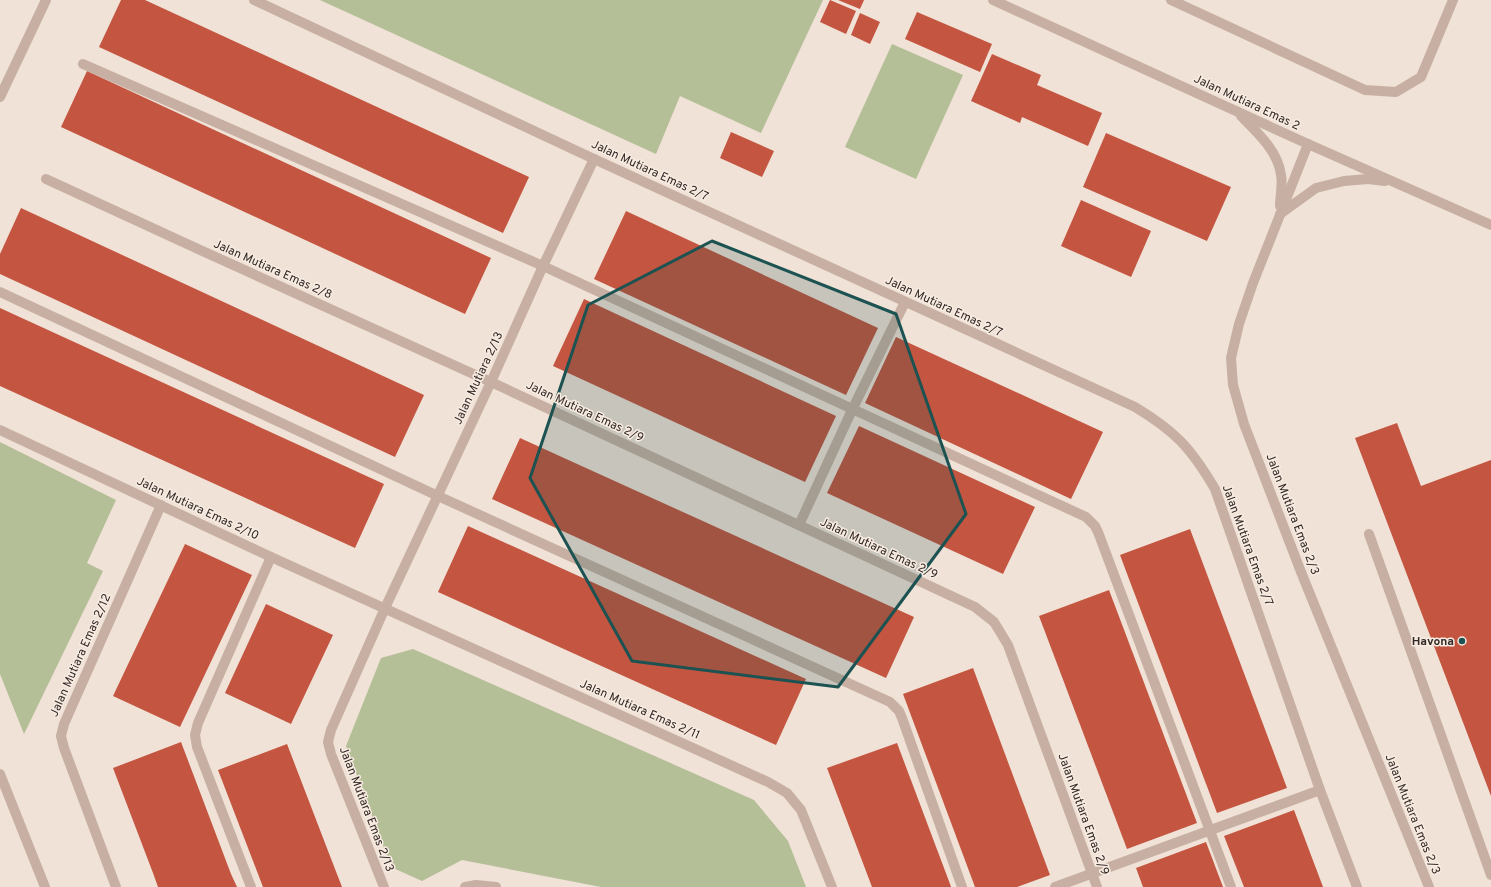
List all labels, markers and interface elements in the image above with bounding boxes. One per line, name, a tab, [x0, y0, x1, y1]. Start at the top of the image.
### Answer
street label: Jalan Mutiara Emas 2	[1191, 71, 1302, 135]
street label: Jalan Mutiara Emas 2/7	[588, 137, 711, 205]
street label: Jalan Mutiara Emas 2/8	[211, 236, 335, 303]
street label: Jalan Mutiara Emas 2/7	[882, 273, 1005, 341]
street label: Jalan Mutiara 2/13	[450, 329, 507, 427]
street label: Jalan Mutiara Emas 2/9	[523, 378, 646, 446]
street label: Jalan Mutiara Emas 2/3	[1262, 452, 1323, 577]
street label: Jalan Mutiara Emas 2/10	[134, 473, 261, 544]
street label: Jalan Mutiara Emas 2/7	[1218, 483, 1276, 608]
street label: Jalan Mutiara Emas 2/9	[817, 515, 940, 583]
street label: Jalan Mutiara Emas 2/12	[47, 591, 115, 719]
place label: Havona	[1412, 634, 1454, 650]
marker: Havona	[1457, 636, 1467, 646]
street label: Jalan Mutiara Emas 2/11	[577, 676, 702, 744]
street label: Jalan Mutiara Emas 2/13	[335, 744, 397, 874]
street label: Jalan Mutiara Emas 2/9	[1054, 751, 1113, 877]
street label: Jalan Mutiara Emas 2/3	[1381, 752, 1444, 877]

